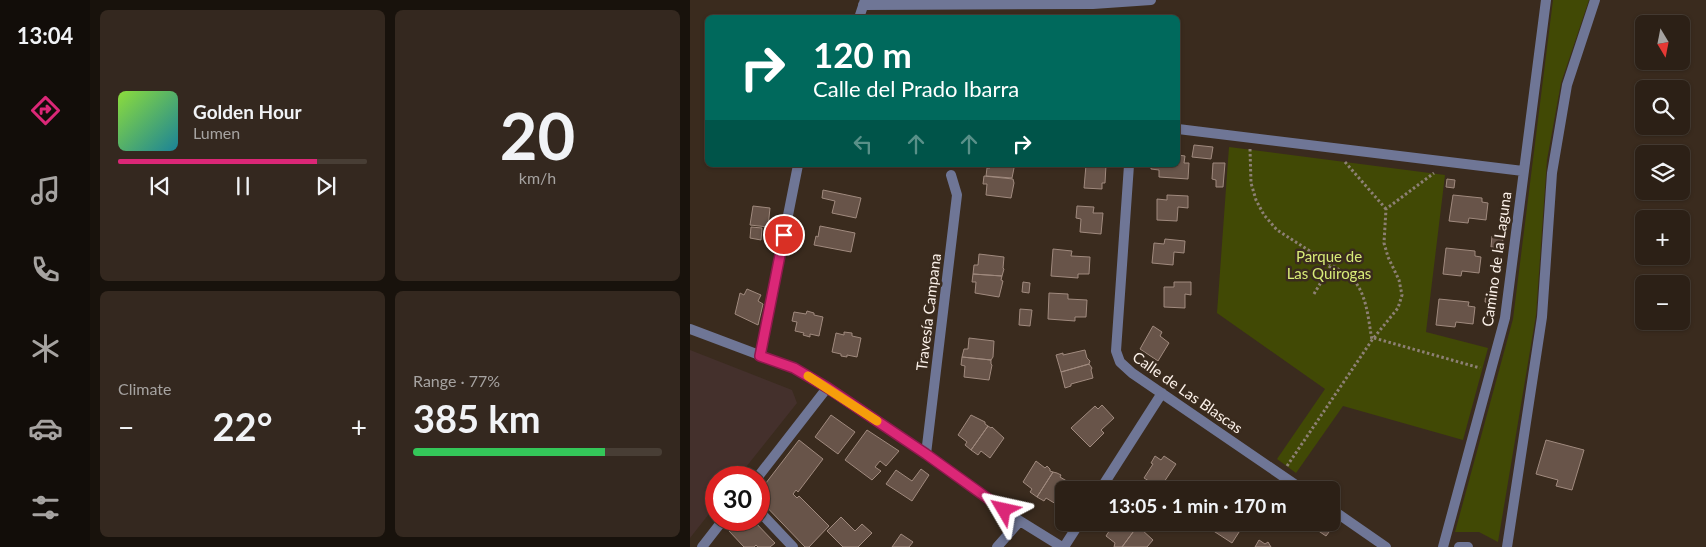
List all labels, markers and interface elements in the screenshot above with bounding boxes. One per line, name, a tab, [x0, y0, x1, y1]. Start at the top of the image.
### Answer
north arrow	[1635, 15, 1690, 70]
map controls	[1635, 15, 1690, 330]
text: 13:04	[17, 22, 73, 49]
text: 120 m	[813, 33, 912, 75]
icon: right	[730, 35, 795, 100]
text: Calle del Prado Ibarra	[813, 75, 1019, 102]
button: search	[1635, 80, 1690, 135]
icon: directions	[28, 93, 63, 128]
text: 20	[500, 96, 575, 174]
text: Golden Hour	[193, 100, 302, 123]
text: Lumen	[193, 123, 240, 142]
icon: left	[849, 130, 877, 158]
icon: ahead	[902, 130, 930, 158]
icon: ahead	[955, 130, 983, 158]
icon: right	[1008, 130, 1036, 158]
button: layers	[1635, 145, 1690, 200]
text: km/h	[519, 168, 556, 187]
icon: previous	[146, 172, 174, 200]
icon: pause	[229, 172, 257, 200]
icon: next	[312, 172, 340, 200]
icon: music	[28, 173, 63, 208]
street label: Camino de la Laguna	[1478, 190, 1514, 328]
button: +	[1635, 210, 1690, 265]
pin	[763, 214, 805, 256]
icon: arrive	[770, 221, 798, 249]
park label: Parque de Las Quirogas	[1287, 247, 1371, 282]
icon: phone	[28, 252, 63, 287]
street label: Travesía Campana	[912, 252, 944, 372]
button: −	[1635, 275, 1690, 330]
icon: climate	[28, 331, 63, 366]
street label: Calle de Las Blascas	[1130, 347, 1246, 437]
text: Range · 77%	[413, 371, 500, 390]
text: Climate	[118, 379, 171, 398]
text: 385 km	[413, 395, 541, 441]
text: 22°	[213, 403, 272, 449]
text: −	[118, 410, 134, 444]
text: +	[351, 410, 367, 444]
icon: car	[28, 411, 63, 446]
speed limit sign: 30	[705, 466, 770, 531]
position arrow	[977, 483, 1029, 535]
icon: filters	[28, 490, 63, 525]
text: 13:05 · 1 min · 170 m	[1108, 494, 1287, 517]

